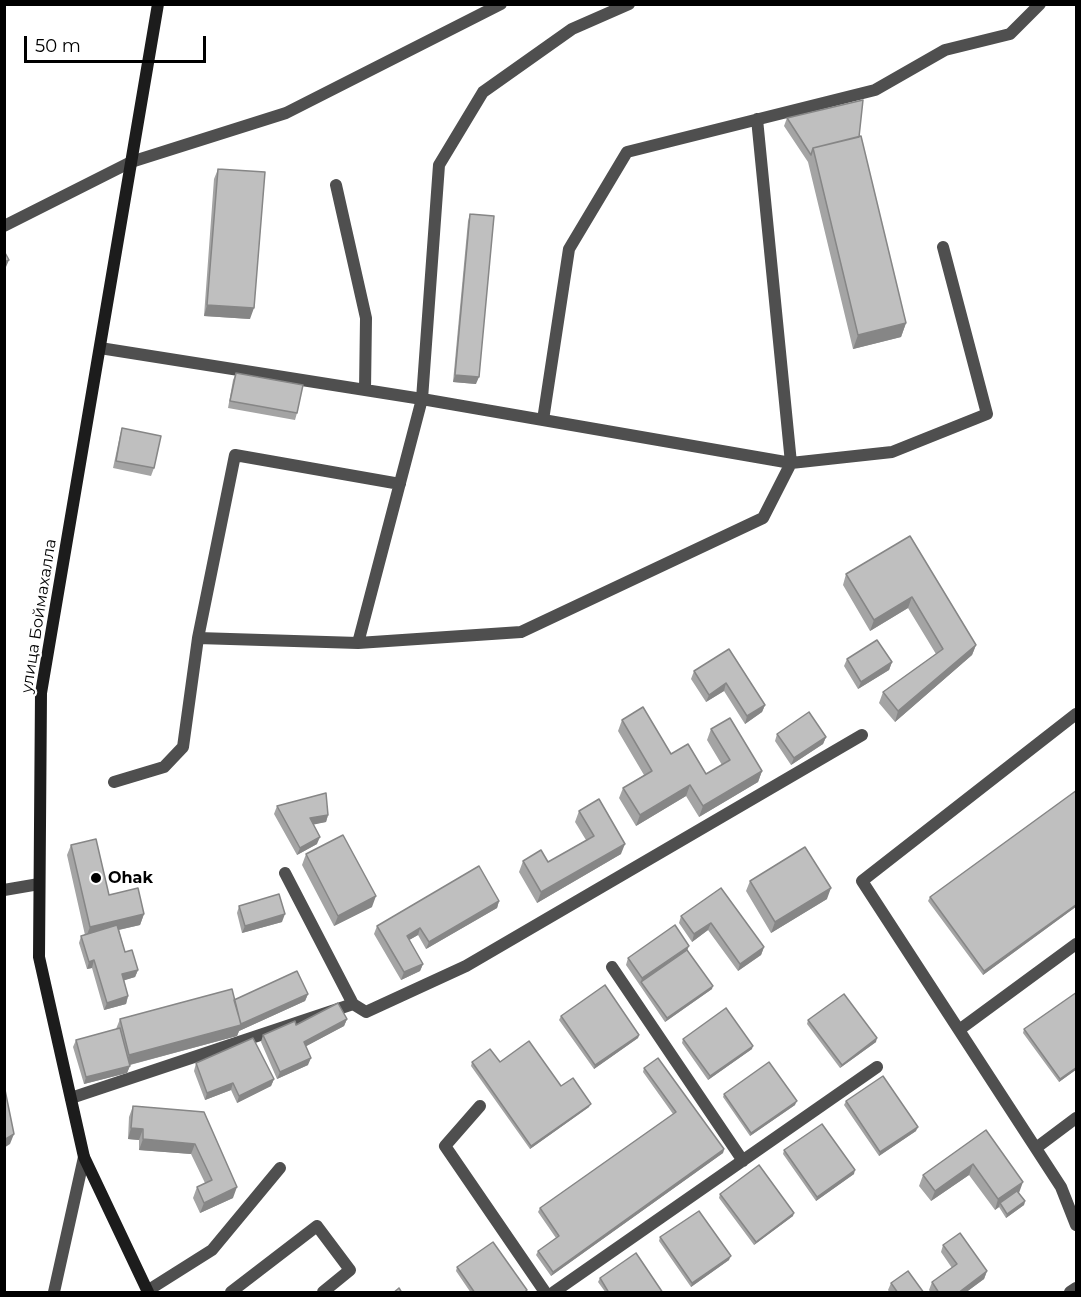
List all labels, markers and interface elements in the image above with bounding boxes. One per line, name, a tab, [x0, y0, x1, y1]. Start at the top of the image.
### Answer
scale bar	[27, 24, 208, 62]
text: 50 m	[35, 35, 81, 57]
street label: улица Боймахалла	[17, 537, 61, 695]
place label: Ohak	[108, 868, 153, 888]
marker: Ohak	[89, 871, 103, 885]

